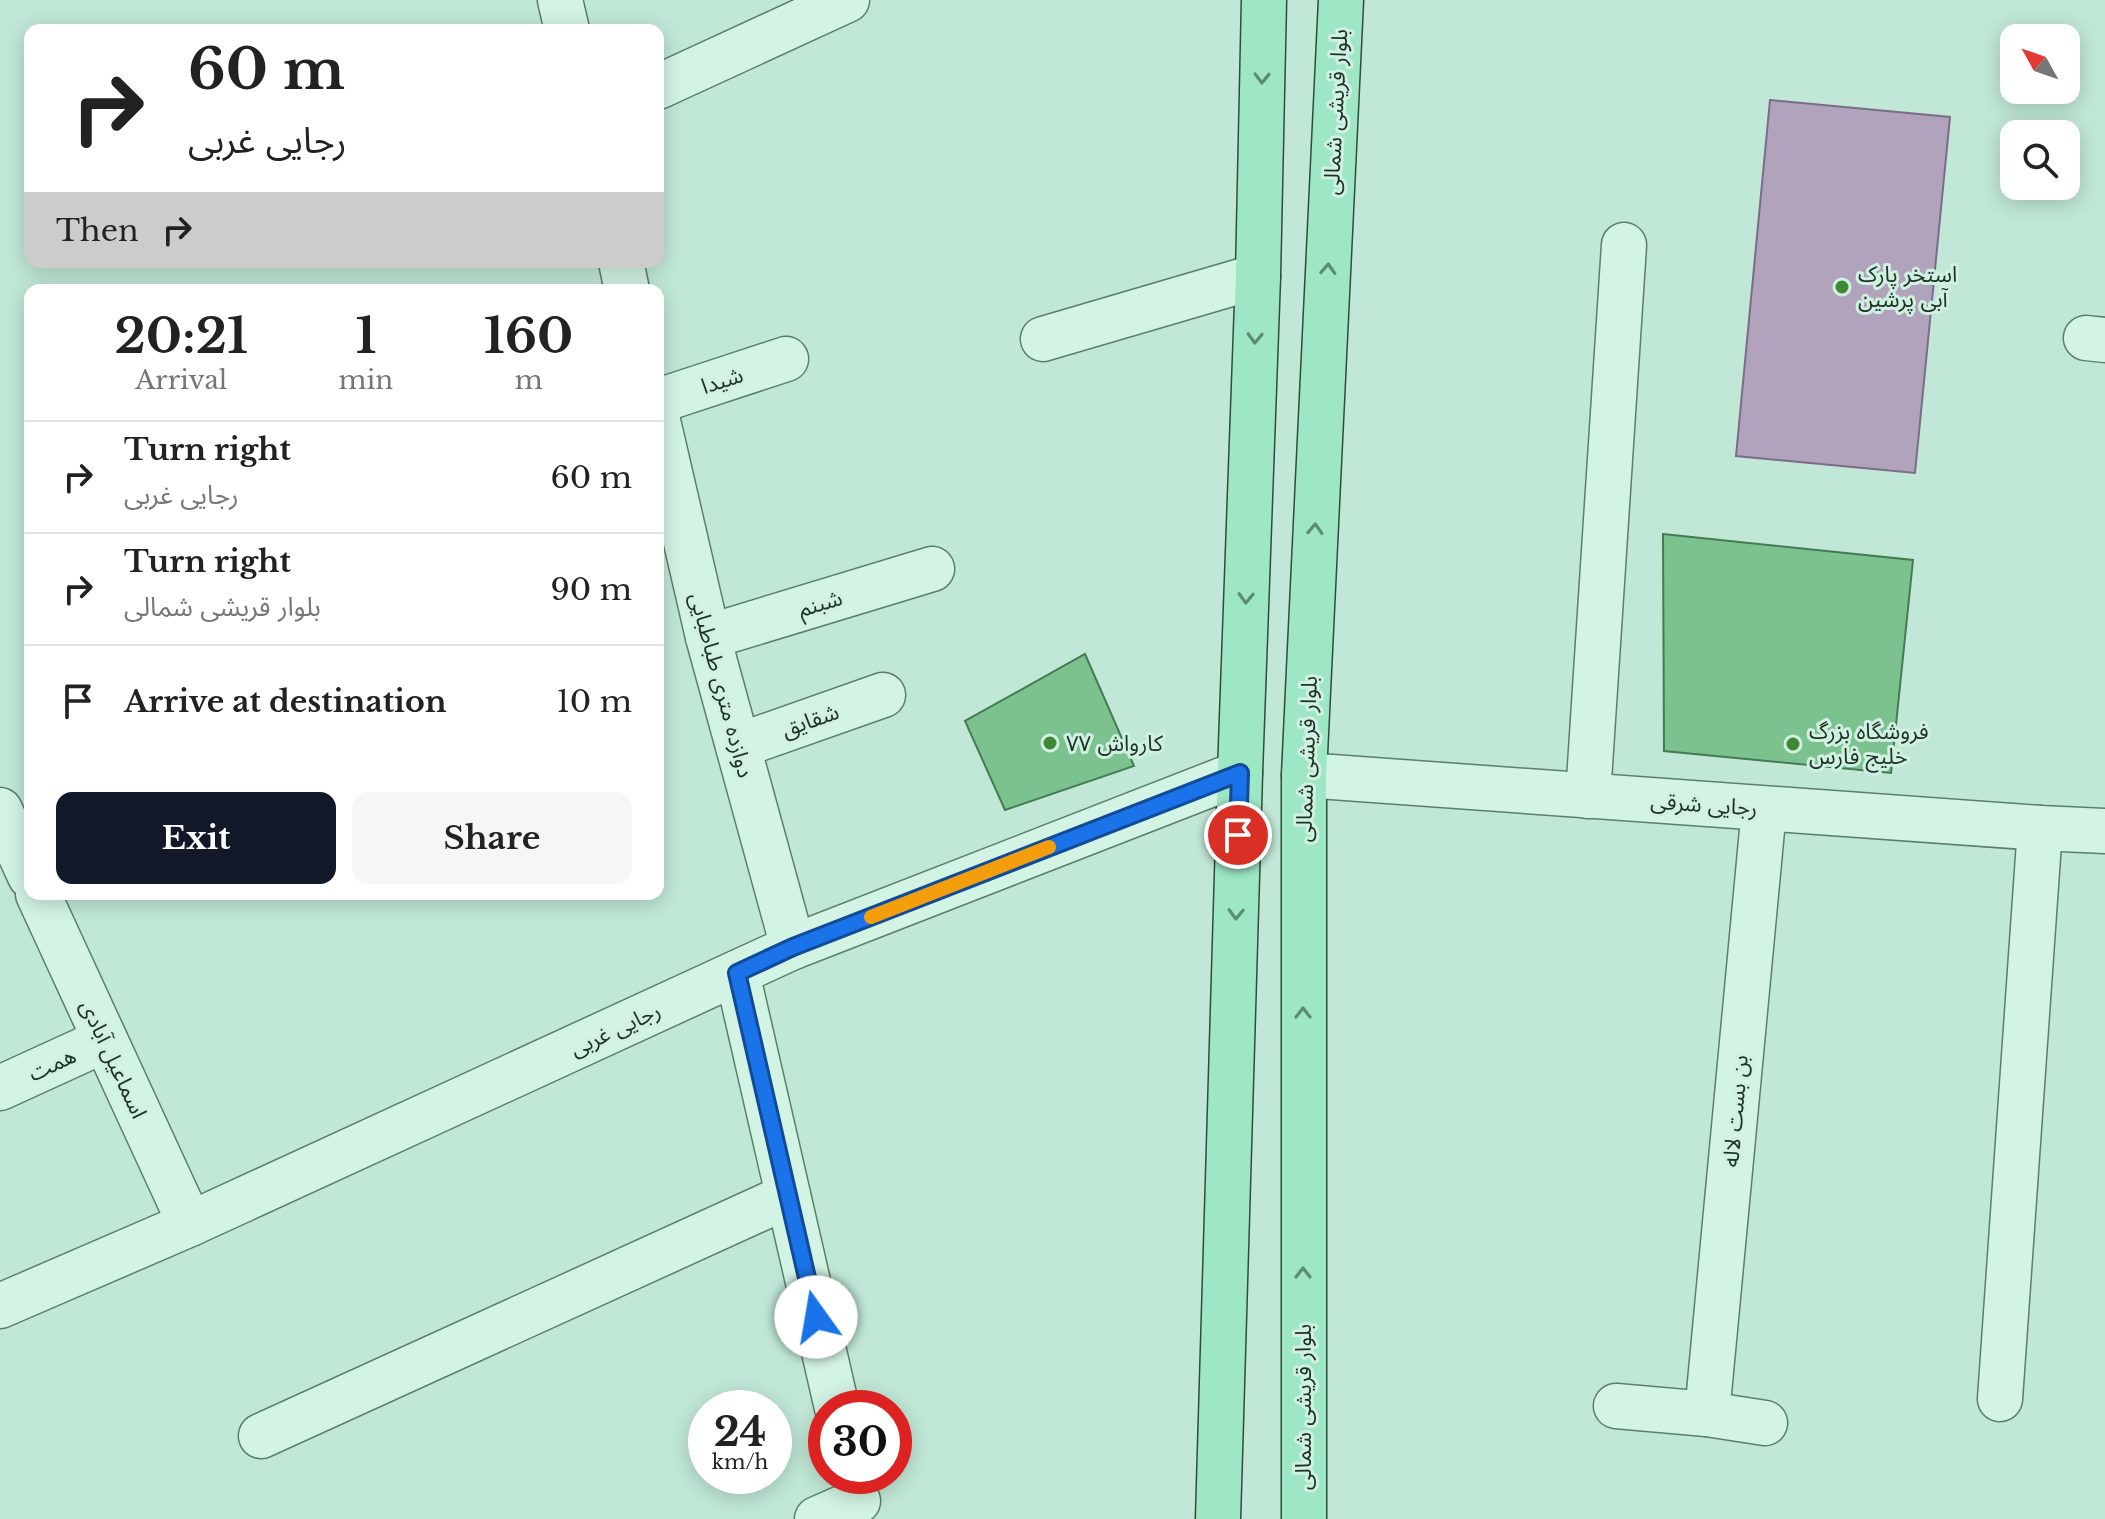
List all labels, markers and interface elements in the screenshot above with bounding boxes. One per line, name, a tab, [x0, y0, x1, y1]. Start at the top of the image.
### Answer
north arrow	[2000, 24, 2080, 104]
map controls	[2000, 24, 2080, 200]
street label: بلوار قریشی شمالی	[1318, 28, 1353, 196]
text: 60 m	[188, 35, 345, 104]
icon: right	[56, 56, 160, 160]
one-way arrow	[1254, 72, 1271, 85]
text: رجایی غربی	[188, 118, 347, 163]
button: search	[2000, 120, 2080, 200]
icon: right	[155, 208, 199, 252]
text: Then	[56, 212, 139, 249]
place label: استخر پارک آبی پرشین	[1858, 261, 1957, 314]
one-way arrow	[1319, 262, 1336, 275]
marker: استخر پارک آبی پرشین	[1833, 278, 1851, 296]
text: 20:21	[115, 306, 248, 366]
text: 1	[355, 306, 376, 366]
text: 160	[484, 306, 573, 366]
one-way arrow	[1247, 332, 1264, 345]
street label: شیدا	[698, 361, 746, 400]
text: Arrival	[135, 364, 227, 396]
text: min	[339, 364, 393, 396]
text: m	[515, 364, 543, 396]
text: Turn right	[124, 431, 291, 468]
icon: right	[56, 455, 100, 499]
text: 60 m	[550, 459, 632, 496]
text: رجایی غربی	[124, 479, 238, 511]
one-way arrow	[1307, 522, 1324, 535]
text: Turn right	[124, 543, 291, 580]
icon: right	[56, 567, 100, 611]
text: 90 m	[550, 571, 632, 608]
street label: شبنم	[795, 584, 846, 626]
street label: دوازده متری طباطبایی	[684, 590, 759, 781]
text: بلوار قریشی شمالی	[124, 591, 321, 623]
one-way arrow	[1238, 592, 1255, 605]
street label: بلوار قریشی شمالی	[1290, 675, 1323, 843]
icon: arrive	[56, 679, 100, 723]
text: Arrive at destination	[124, 683, 447, 720]
text: 10 m	[556, 683, 632, 720]
street label: شقایق	[778, 698, 842, 743]
place label: فروشگاه بزرگ خلیج فارس	[1809, 718, 1929, 773]
place label: کارواش ۷۷	[1066, 730, 1164, 757]
marker: کارواش ۷۷	[1041, 734, 1059, 752]
marker: فروشگاه بزرگ خلیج فارس	[1784, 735, 1802, 753]
street label: رجایی شرقی	[1650, 787, 1758, 822]
button: Exit	[56, 792, 336, 884]
button: Share	[352, 792, 632, 884]
pin	[1204, 801, 1272, 869]
icon: arrive	[1216, 813, 1260, 857]
one-way arrow	[1227, 908, 1244, 921]
street label: اسماعیل آبادی	[74, 996, 153, 1123]
street label: رجایی غربی	[566, 997, 665, 1062]
one-way arrow	[1294, 1006, 1312, 1019]
street label: همت	[24, 1042, 80, 1087]
street label: بن بست لاله	[1717, 1054, 1754, 1168]
one-way arrow	[1294, 1266, 1312, 1279]
position arrow	[774, 1275, 858, 1359]
street label: بلوار قریشی شمالی	[1290, 1324, 1317, 1490]
speed limit sign: 30	[808, 1390, 912, 1494]
text: 24	[714, 1407, 766, 1457]
text: km/h	[712, 1450, 768, 1474]

